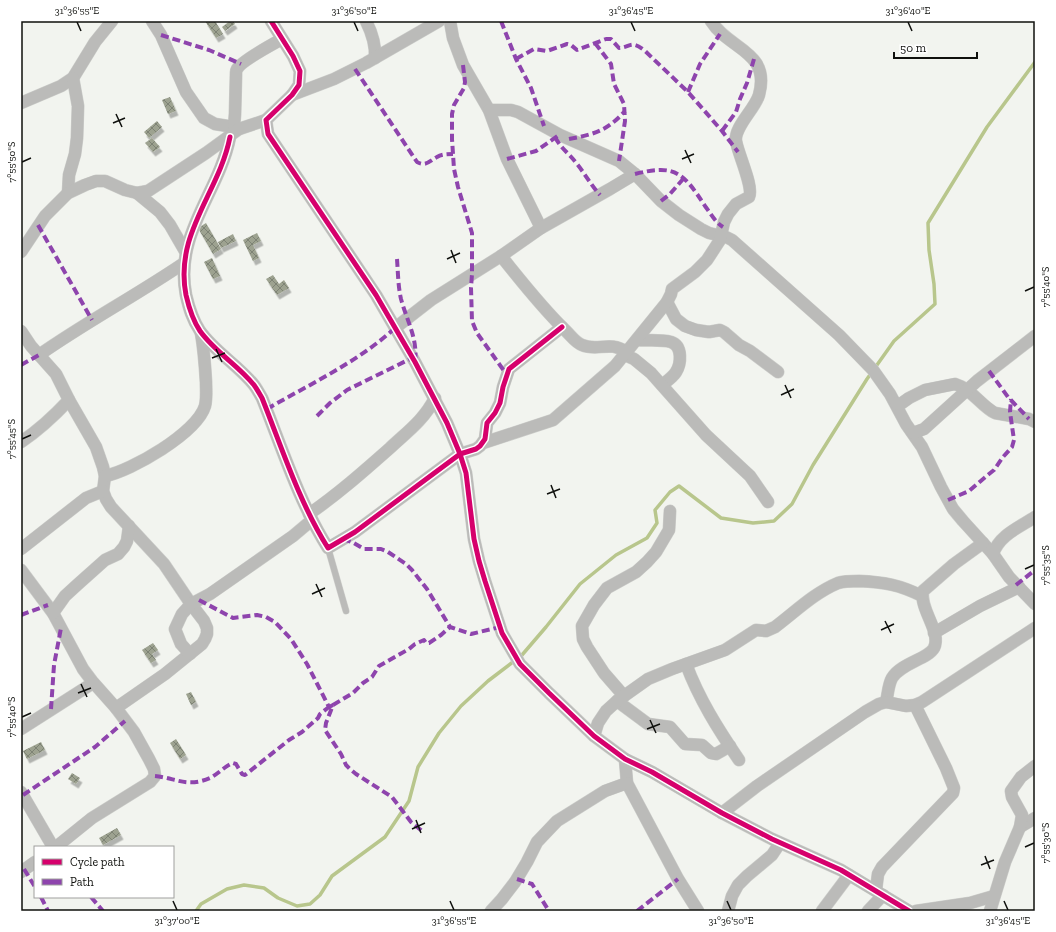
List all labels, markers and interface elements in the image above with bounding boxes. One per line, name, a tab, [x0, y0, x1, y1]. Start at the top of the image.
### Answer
text: 31°36'55"E	[55, 5, 99, 17]
text: 31°36'50"E	[331, 5, 377, 17]
text: 31°36'45"E	[609, 5, 653, 17]
text: 31°36'40"E	[886, 5, 931, 17]
scale bar	[894, 34, 977, 60]
text: 50 m	[900, 41, 927, 55]
text: 7°55'50"S	[6, 142, 18, 182]
text: 7°55'40"S	[1040, 267, 1052, 307]
text: 7°55'45"S	[6, 419, 18, 459]
text: 7°55'35"S	[1040, 545, 1052, 585]
text: 7°55'40"S	[6, 697, 18, 737]
text: 7°55'30"S	[1040, 823, 1052, 863]
legend	[34, 846, 174, 898]
text: Cycle path	[70, 855, 125, 869]
text: Path	[70, 875, 94, 889]
text: 31°37'00"E	[154, 915, 200, 927]
text: 31°36'55"E	[432, 915, 476, 927]
text: 31°36'50"E	[708, 915, 754, 927]
text: 31°36'45"E	[986, 915, 1030, 927]

